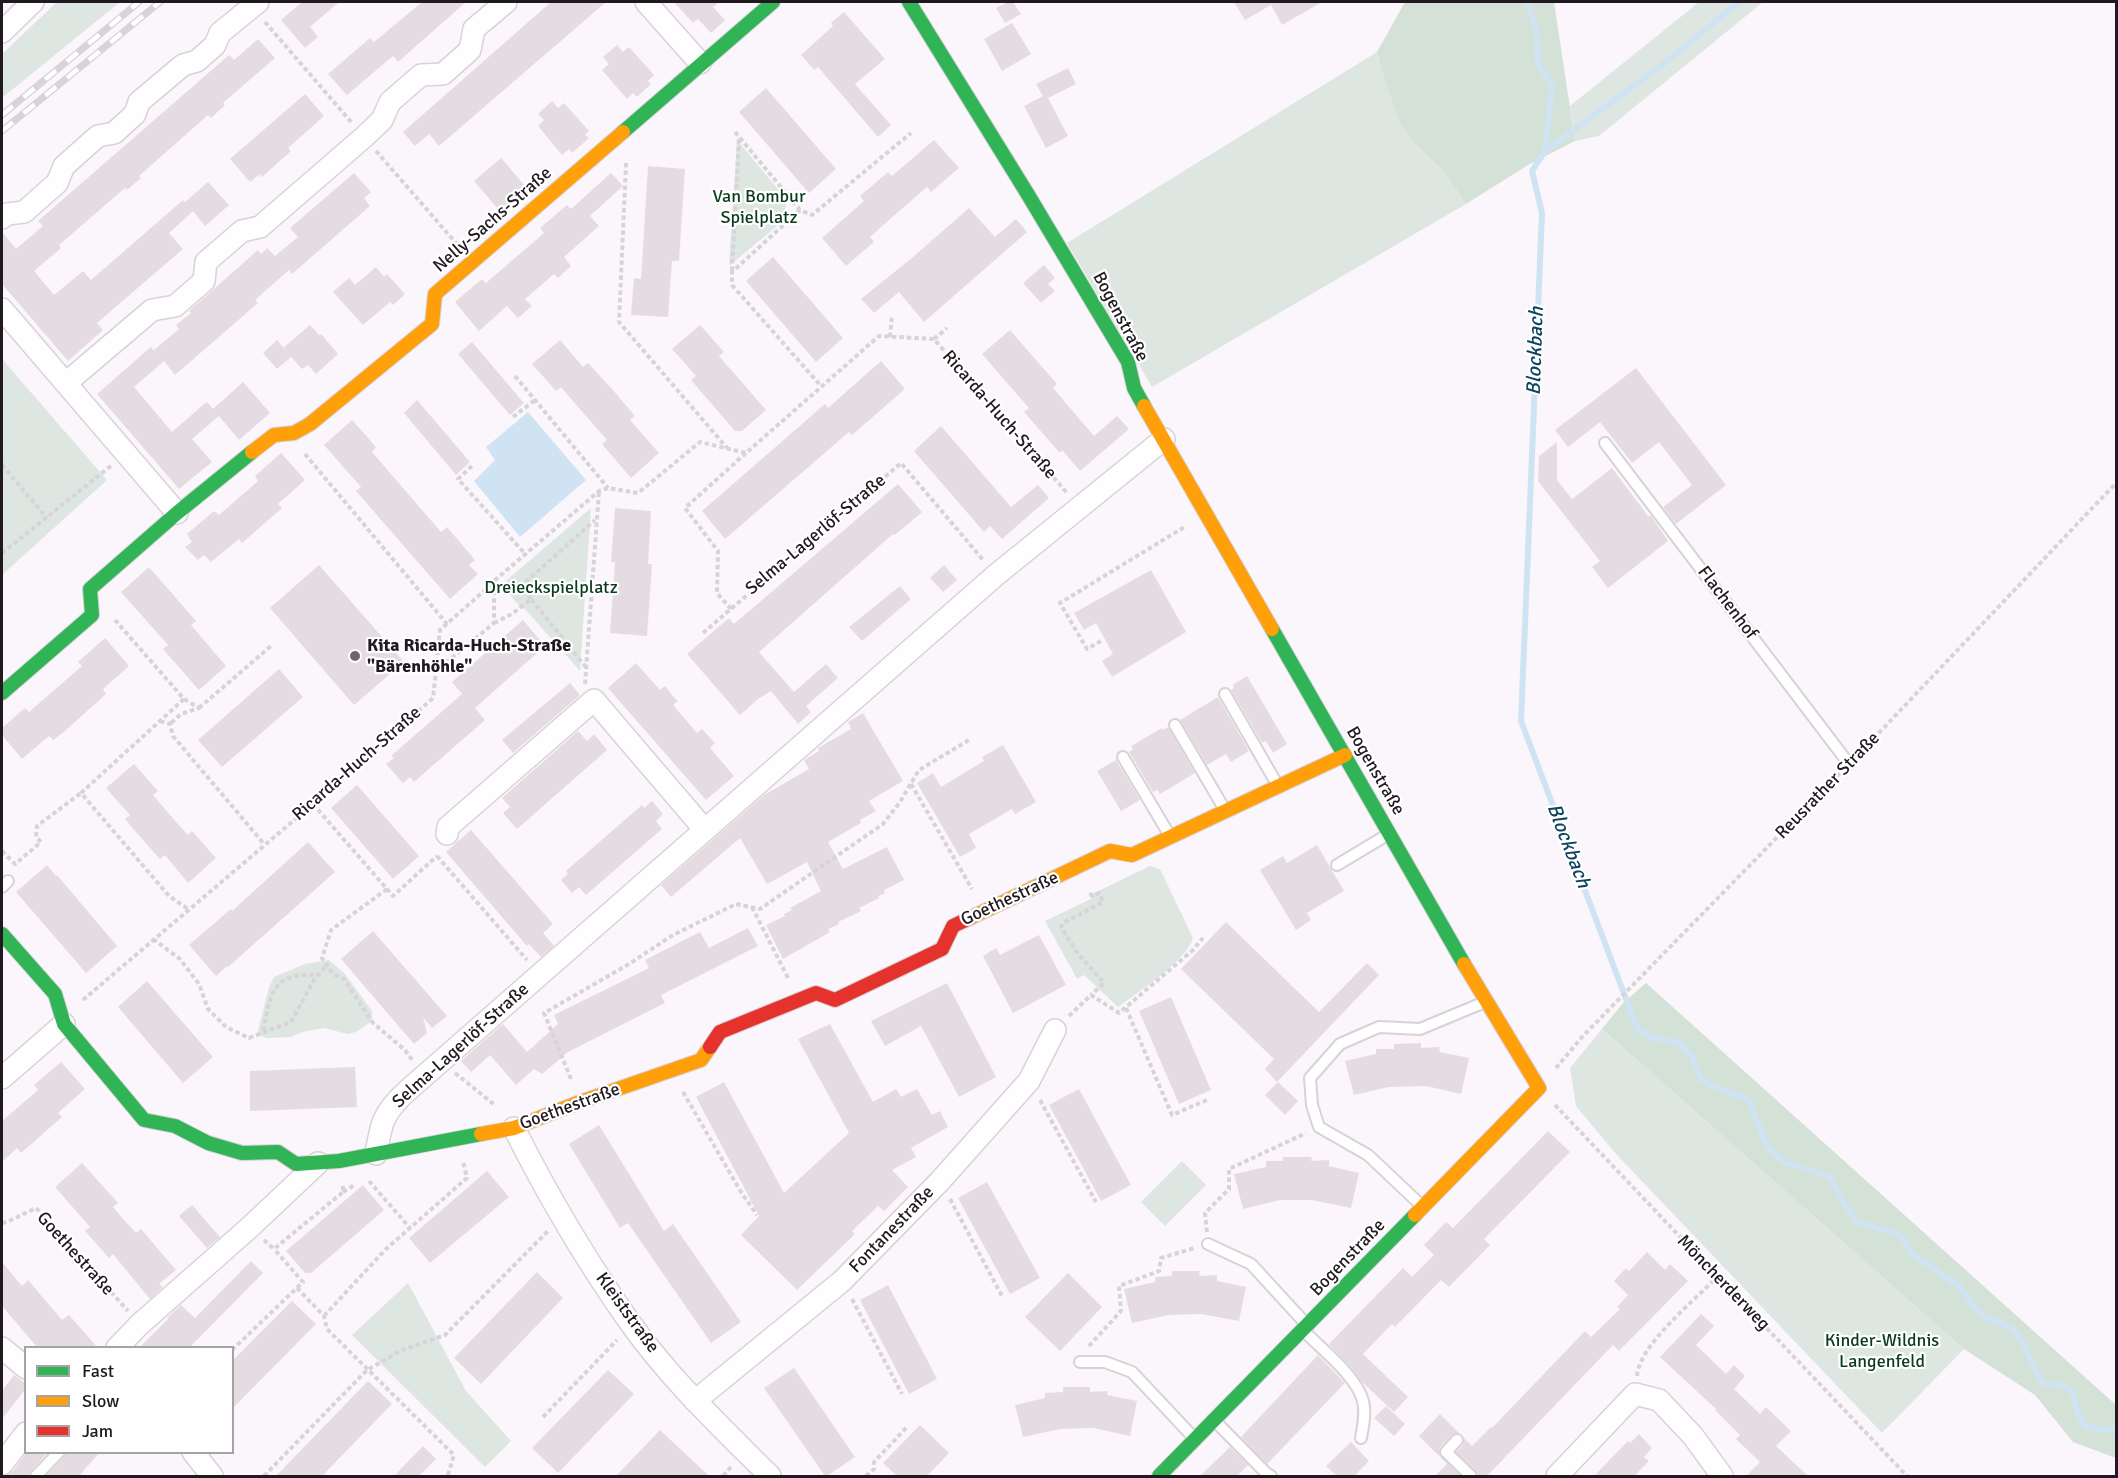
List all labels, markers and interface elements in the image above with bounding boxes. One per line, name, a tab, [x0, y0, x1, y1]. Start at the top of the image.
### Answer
street label: Nelly-Sachs-Straße	[429, 163, 557, 277]
park label: Van Bombur Spielplatz	[712, 186, 806, 228]
street label: Bogenstraße	[1087, 268, 1153, 366]
water label: Blockbach	[1522, 306, 1550, 396]
street label: Ricarda-Huch-Straße	[937, 346, 1061, 484]
street label: Selma-Lagerlöf-Straße	[742, 470, 890, 600]
street label: Flachenhof	[1693, 562, 1761, 644]
park label: Dreieckspielplatz	[484, 577, 618, 599]
place label: Kita Ricarda-Huch-Straße "Bärenhöhle"	[367, 635, 571, 678]
marker: Kita Ricarda-Huch-Straße "Bärenhöhle"	[348, 649, 362, 663]
street label: Ricarda-Huch-Straße	[288, 702, 426, 826]
street label: Bogenstraße	[1341, 723, 1409, 819]
street label: Reusrather Straße	[1771, 728, 1885, 844]
water label: Blockbach	[1541, 800, 1595, 892]
street label: Goethestraße	[958, 867, 1062, 931]
street label: Selma-Lagerlöf-Straße	[388, 979, 534, 1113]
street label: Goethestraße	[517, 1079, 623, 1135]
street label: Fontanestraße	[845, 1182, 939, 1278]
street label: Goethestraße	[32, 1208, 118, 1300]
street label: Bogenstraße	[1306, 1215, 1390, 1301]
street label: Möncherderweg	[1672, 1231, 1774, 1335]
street label: Kleiststraße	[591, 1269, 663, 1357]
park label: Kinder-Wildnis Langenfeld	[1825, 1330, 1939, 1372]
legend	[24, 1346, 234, 1454]
text: Fast	[82, 1360, 114, 1382]
text: Slow	[82, 1390, 119, 1412]
text: Jam	[82, 1420, 113, 1442]

